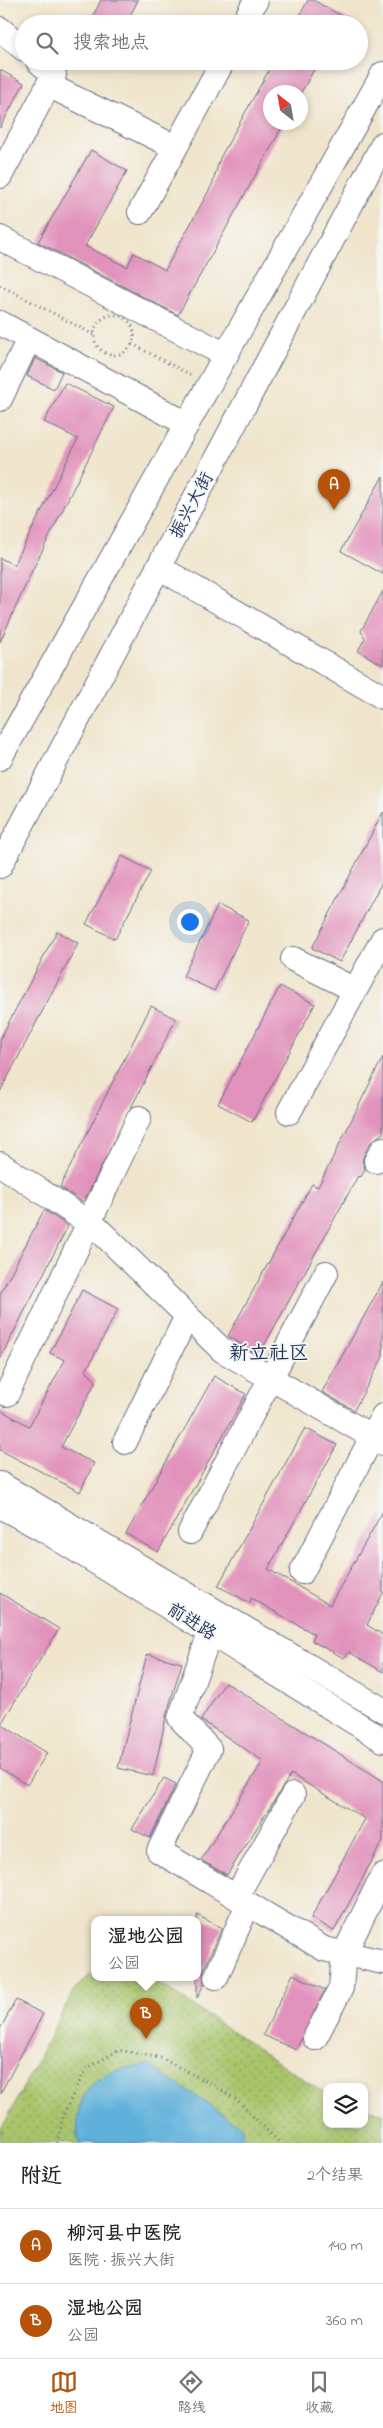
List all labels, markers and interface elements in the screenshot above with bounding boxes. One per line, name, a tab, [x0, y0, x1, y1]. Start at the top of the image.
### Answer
search box	[15, 15, 368, 70]
icon: search	[33, 29, 61, 57]
text: 搜索地点	[73, 30, 149, 57]
north arrow	[263, 85, 308, 130]
street label: 振兴大街	[164, 468, 221, 544]
pin: A	[318, 469, 350, 510]
your location	[177, 909, 203, 935]
district label: 新立社区	[229, 1340, 309, 1369]
street label: 前进路	[161, 1597, 221, 1648]
popup	[91, 1916, 201, 1981]
text: 湿地公园	[108, 1924, 184, 1951]
text: 公园	[108, 1952, 140, 1976]
pin: B	[130, 1998, 162, 2039]
map controls	[323, 2083, 368, 2128]
button: layers	[323, 2083, 368, 2128]
text: 附近	[20, 2162, 62, 2192]
text: 2个结果	[307, 2164, 363, 2188]
text: 柳河县中医院	[67, 2221, 181, 2248]
text: A	[31, 2234, 41, 2258]
text: 140 m	[328, 2234, 363, 2258]
text: 医院 · 振兴大街	[67, 2249, 174, 2273]
text: 湿地公园	[67, 2296, 143, 2323]
text: B	[31, 2309, 41, 2333]
text: 360 m	[326, 2309, 363, 2333]
text: 公园	[67, 2324, 99, 2348]
tab: 地图	[50, 2368, 78, 2419]
tab: 路线	[177, 2368, 205, 2419]
tab: 收藏	[305, 2368, 333, 2419]

